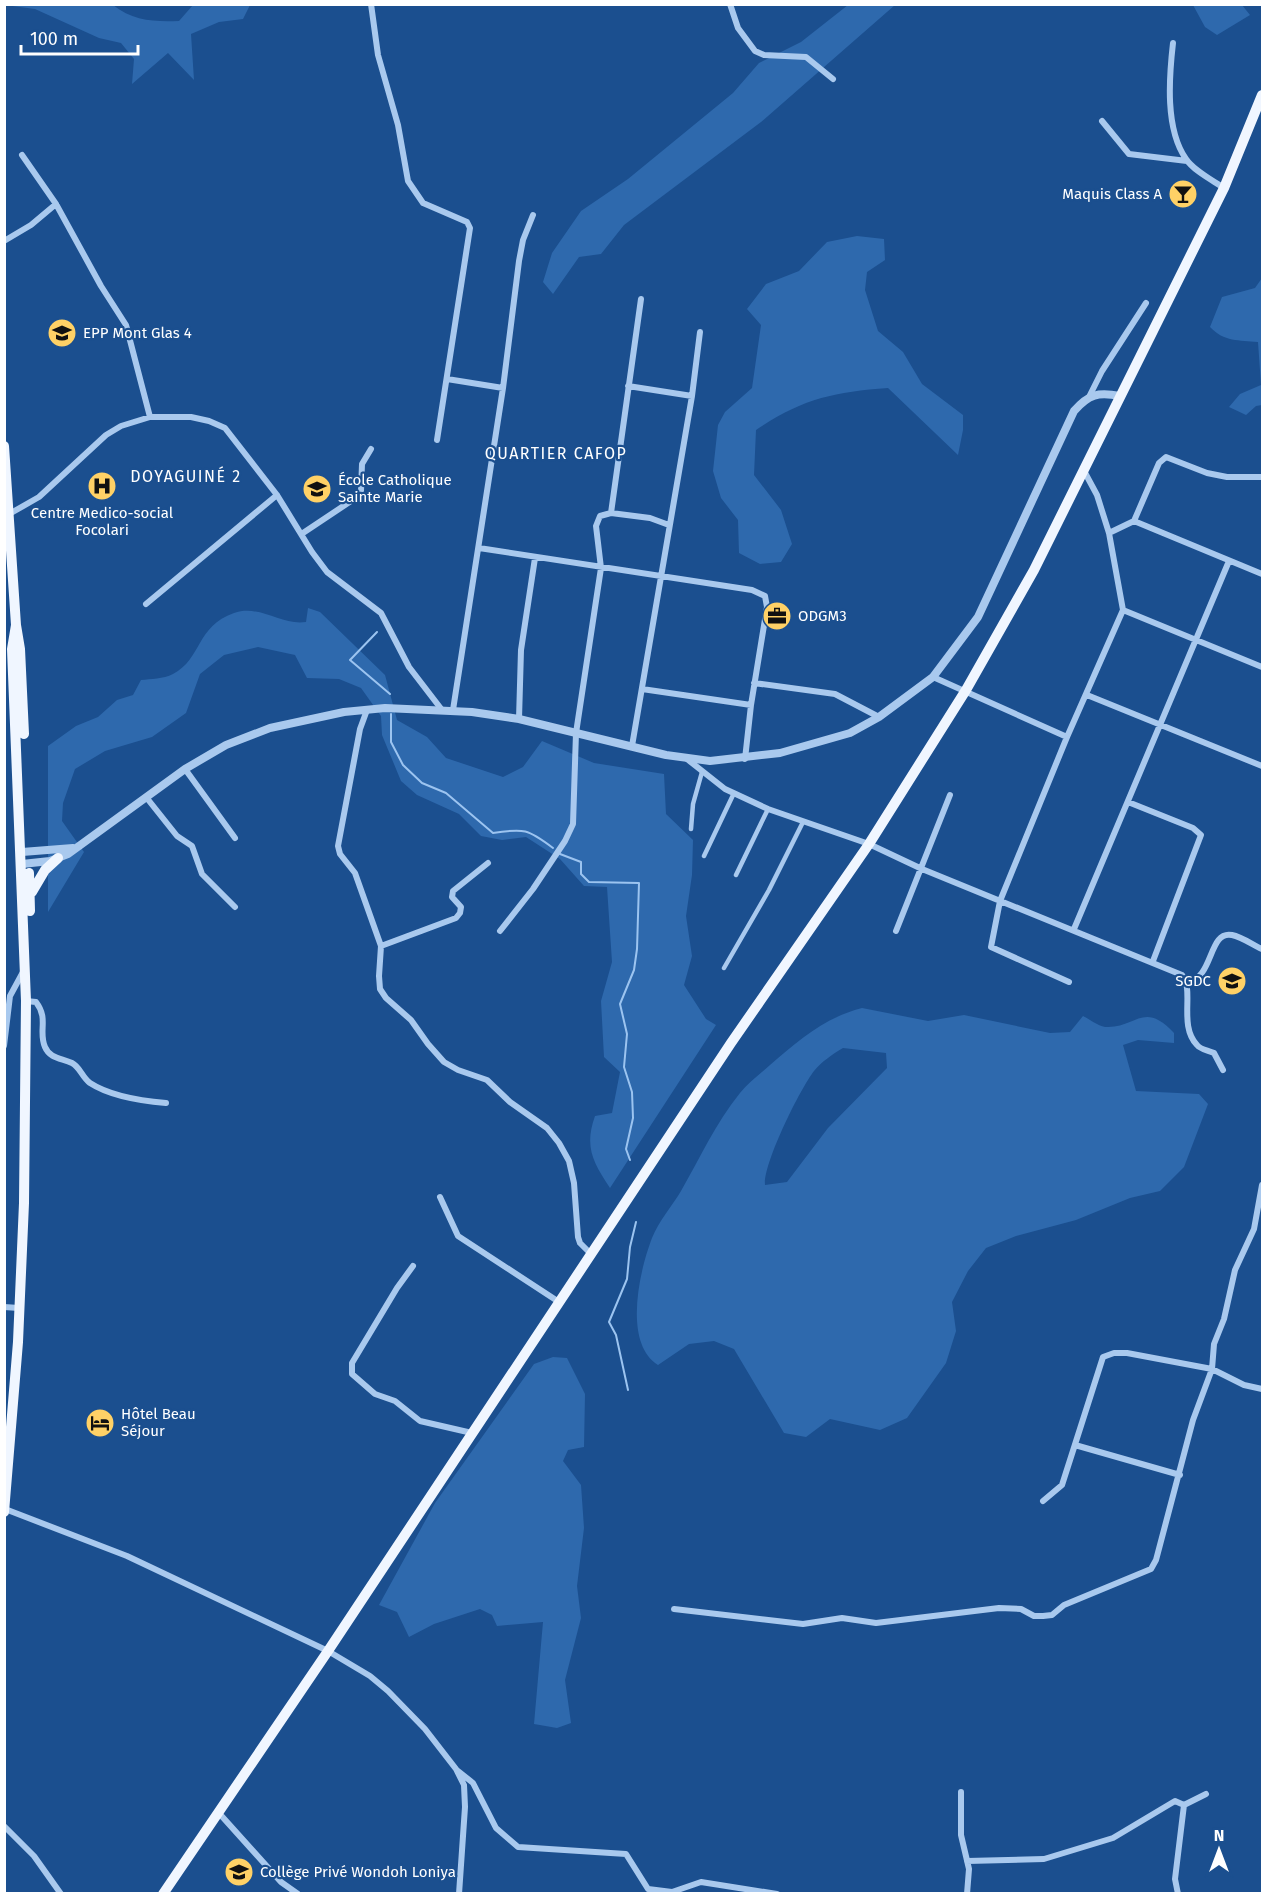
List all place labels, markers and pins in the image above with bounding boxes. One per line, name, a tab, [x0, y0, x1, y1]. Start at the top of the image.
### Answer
bar icon: Maquis Class A	[1167, 178, 1199, 210]
place label: Maquis Class A	[1062, 185, 1162, 203]
school or university icon: EPP Mont Glas 4	[46, 317, 78, 349]
place label: EPP Mont Glas 4	[83, 324, 192, 342]
hospital icon: Centre Medico-social Focolari	[86, 470, 118, 502]
place label: École Catholique Sainte Marie	[338, 471, 452, 506]
school or university icon: École Catholique Sainte Marie	[301, 473, 333, 505]
place label: Centre Medico-social Focolari	[31, 504, 174, 539]
office icon: ODGM3	[761, 600, 793, 632]
place label: ODGM3	[798, 607, 847, 625]
school or university icon: SGDC	[1216, 965, 1248, 997]
place label: SGDC	[1175, 972, 1212, 990]
place label: Hôtel Beau Séjour	[121, 1405, 196, 1440]
hotel icon: Hôtel Beau Séjour	[84, 1407, 116, 1439]
school or university icon: Collège Privé Wondoh Loniya	[223, 1856, 255, 1888]
place label: Collège Privé Wondoh Loniya	[260, 1863, 456, 1881]

